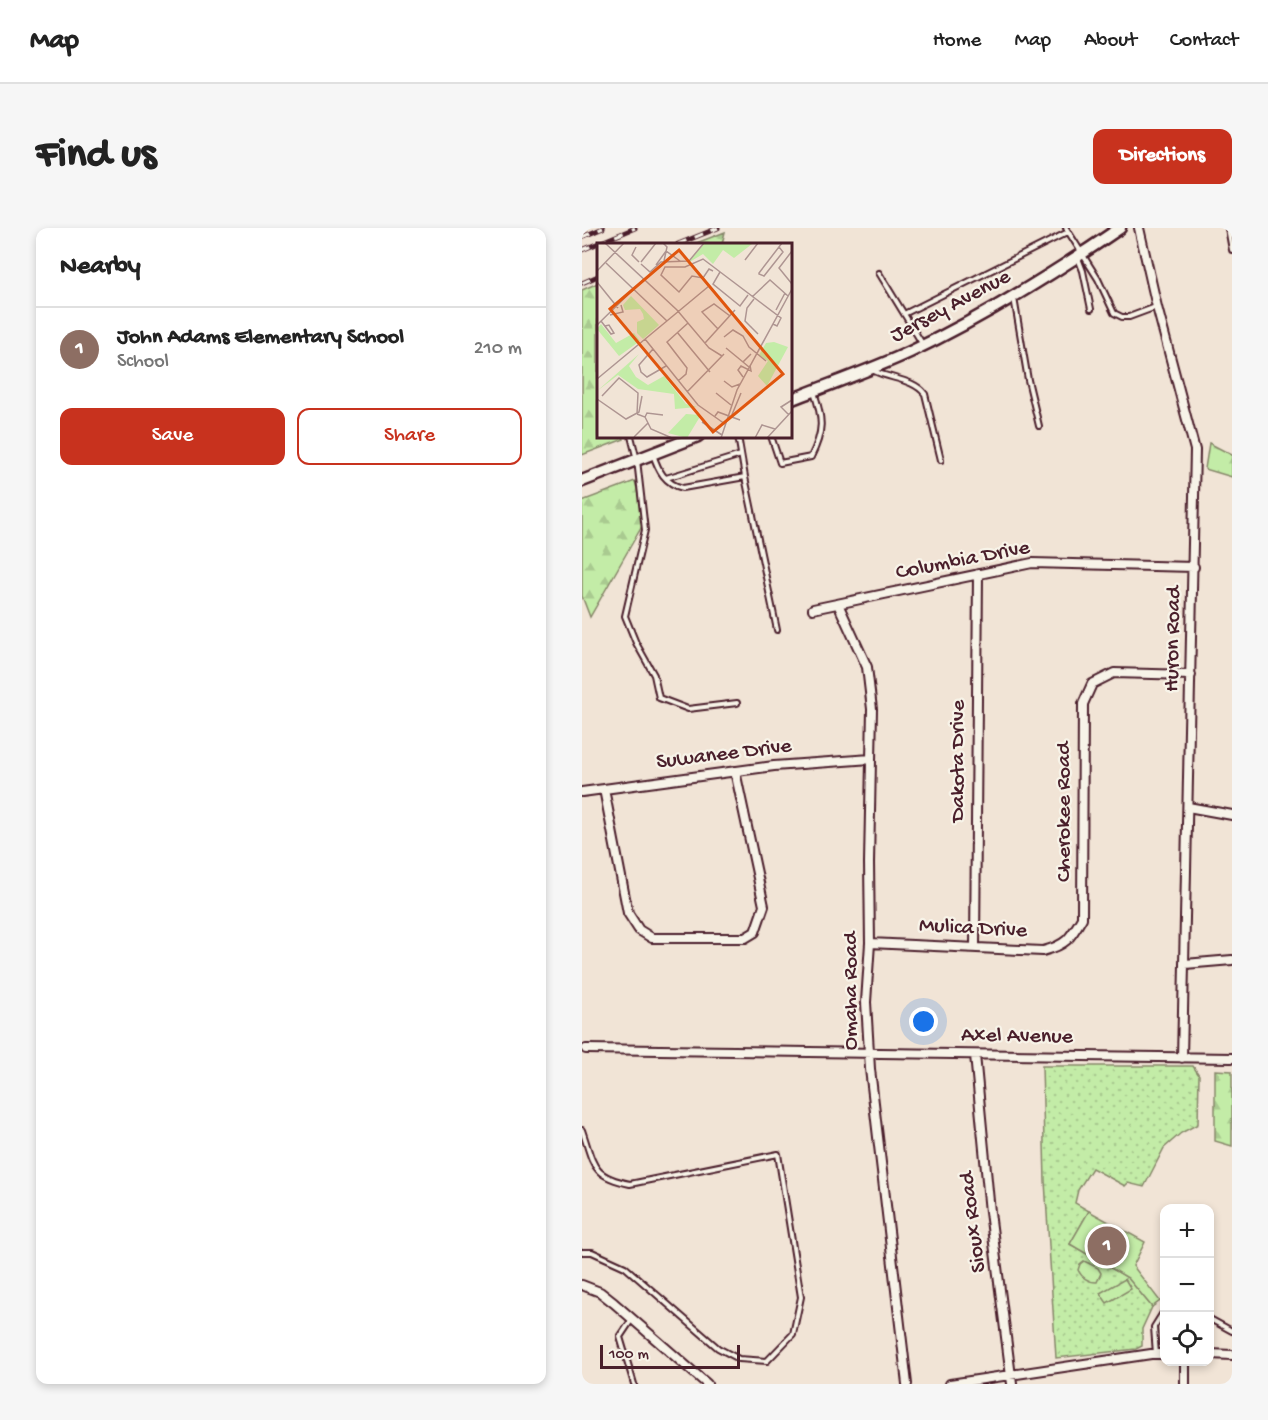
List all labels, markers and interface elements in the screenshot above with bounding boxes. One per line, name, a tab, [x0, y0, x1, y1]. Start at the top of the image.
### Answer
text: Map	[30, 25, 79, 58]
text: Home	[933, 29, 981, 54]
text: Map	[1014, 29, 1051, 54]
text: About	[1084, 29, 1137, 54]
text: Contact	[1170, 29, 1238, 54]
button: Directions	[1093, 129, 1232, 184]
text: Find us	[36, 132, 156, 181]
inset map	[597, 243, 792, 438]
text: Nearby	[60, 252, 141, 283]
street label: Jersey Avenue	[886, 264, 1016, 350]
text: John Adams Elementary School	[117, 325, 404, 351]
text: 1	[75, 338, 84, 361]
text: 210 m	[474, 338, 522, 361]
text: School	[117, 351, 169, 374]
button: Save	[60, 408, 285, 465]
button: Share	[297, 408, 522, 465]
street label: Columbia Drive	[894, 535, 1033, 587]
street label: Huron Road	[1160, 584, 1188, 692]
street label: Dakota Drive	[946, 699, 972, 824]
street label: Suwanee Drive	[655, 734, 794, 776]
street label: Cherokee Road	[1052, 740, 1078, 882]
street label: Mulica Drive	[918, 913, 1028, 945]
street label: Omaha Road	[839, 930, 865, 1050]
your location	[909, 1007, 938, 1036]
street label: Axel Avenue	[961, 1023, 1074, 1051]
street label: Sioux Road	[955, 1168, 993, 1274]
map controls	[1160, 1204, 1214, 1366]
button: +	[1160, 1204, 1214, 1258]
pin: 1	[1088, 1224, 1126, 1268]
button: −	[1160, 1258, 1214, 1312]
button: locate	[1160, 1312, 1214, 1366]
scale bar	[600, 1342, 740, 1370]
text: 100 m	[609, 1346, 649, 1365]

